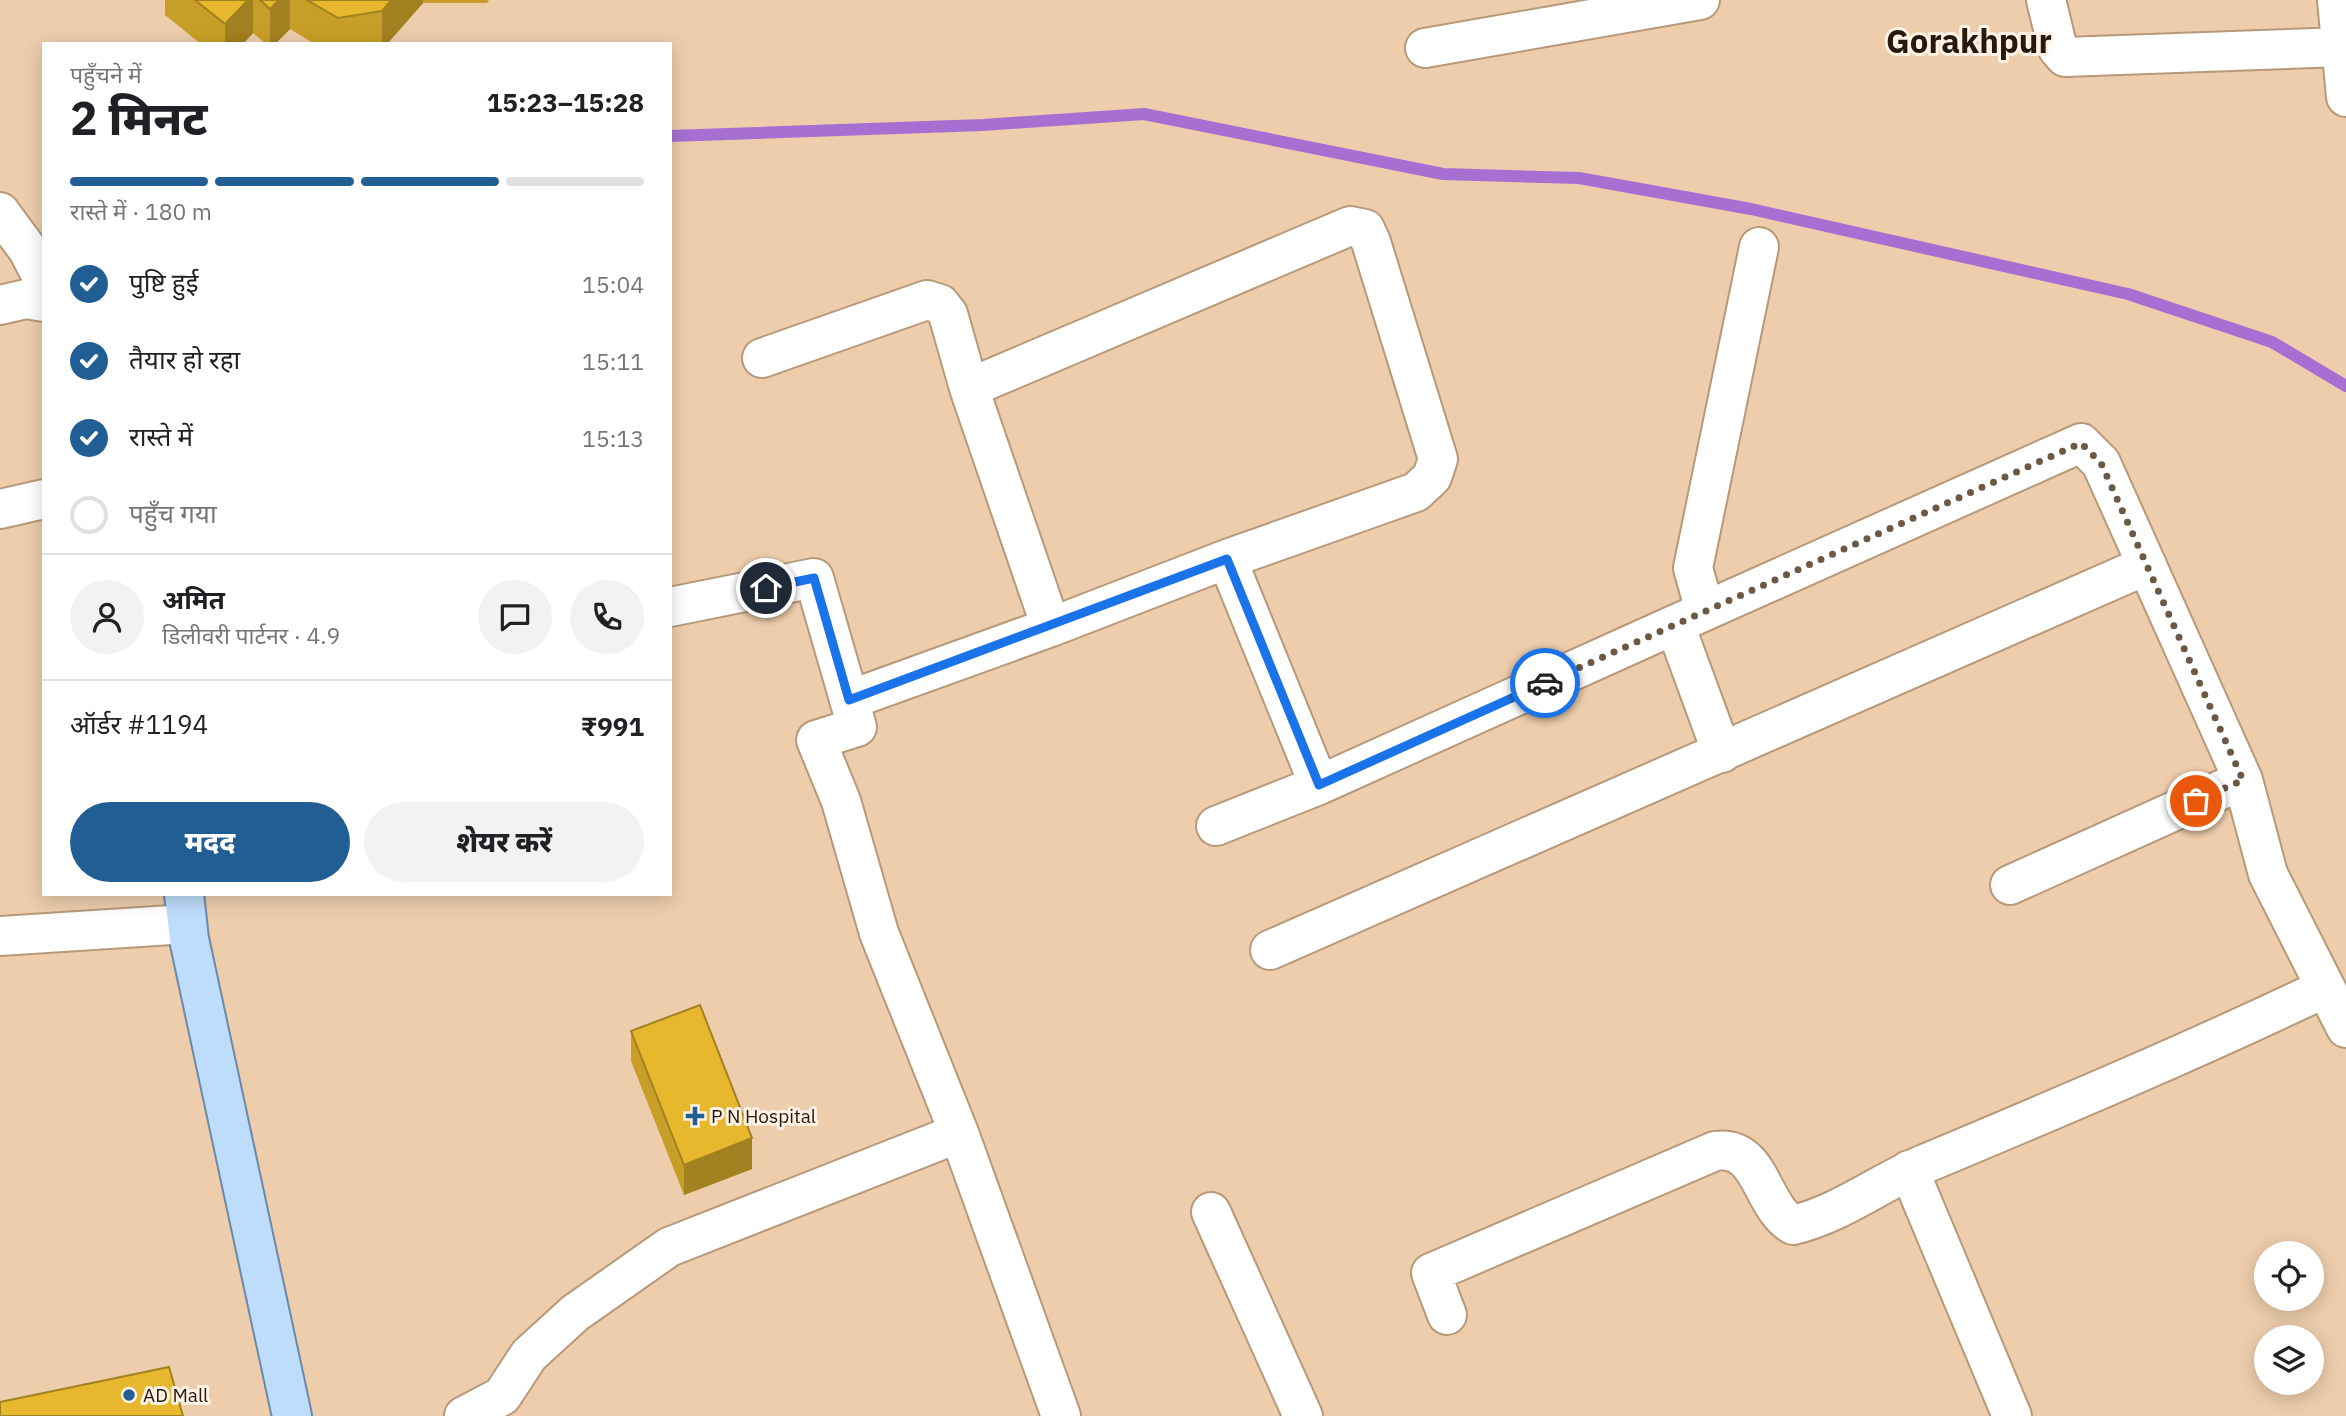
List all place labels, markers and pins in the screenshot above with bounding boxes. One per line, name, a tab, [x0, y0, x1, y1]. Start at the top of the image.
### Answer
pin	[736, 558, 796, 618]
pin	[2166, 771, 2226, 831]
place label: P N Hospital	[711, 1104, 816, 1128]
marker: P N Hospital	[685, 1106, 705, 1126]
place label: AD Mall	[143, 1383, 208, 1407]
marker: AD Mall	[121, 1387, 137, 1403]

